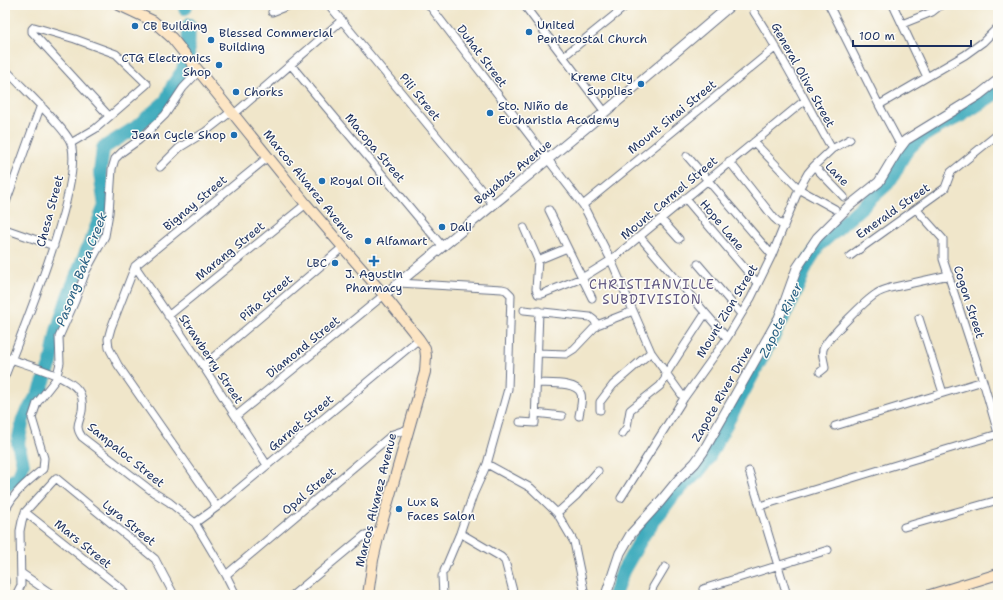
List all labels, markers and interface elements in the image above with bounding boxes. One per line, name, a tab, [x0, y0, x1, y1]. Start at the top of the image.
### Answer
place label: United Pentecostal Church	[537, 17, 647, 47]
place label: CB Building	[143, 18, 207, 34]
street label: General Olive Street	[767, 20, 839, 130]
marker: CB Building	[130, 21, 140, 31]
street label: Duhat Street	[453, 22, 511, 90]
scale bar	[853, 22, 971, 48]
place label: Blessed Commercial Building	[219, 25, 333, 55]
marker: United Pentecostal Church	[524, 27, 534, 37]
text: 100 m	[859, 28, 895, 44]
marker: Blessed Commercial Building	[206, 35, 216, 45]
place label: CTG Electronics Shop	[122, 50, 211, 80]
marker: CTG Electronics Shop	[214, 60, 224, 70]
place label: Kreme City Supplies	[570, 69, 633, 99]
street label: Pili Street	[396, 70, 444, 124]
street label: Mount Sinai Street	[624, 76, 720, 158]
marker: Kreme City Supplies	[636, 79, 646, 89]
place label: Chorks	[244, 84, 284, 100]
marker: Chorks	[231, 87, 241, 97]
place label: Sto. Niño de Eucharistia Academy	[498, 98, 620, 128]
marker: Sto. Niño de Eucharistia Academy	[485, 108, 495, 118]
street label: Macopa Street	[341, 110, 409, 186]
place label: Jean Cycle Shop	[131, 127, 226, 143]
street label: Marcos Alvarez Avenue	[260, 127, 359, 244]
marker: Jean Cycle Shop	[229, 130, 239, 140]
street label: Bayabas Avenue	[471, 136, 555, 208]
street label: Mount Carmel Street	[617, 153, 721, 243]
street label: Lane	[822, 158, 853, 190]
street label: Bignay Street	[160, 172, 230, 234]
street label: Chesa Street	[33, 173, 67, 249]
place label: Royal Oil	[330, 173, 383, 189]
marker: Royal Oil	[317, 176, 327, 186]
street label: Emerald Street	[853, 180, 933, 242]
street label: Hope Lane	[696, 196, 748, 254]
water label: Pasong Baka Creek	[52, 209, 111, 329]
street label: Marang Street	[192, 218, 268, 284]
place label: Dali	[450, 219, 472, 235]
marker: Dali	[437, 222, 447, 232]
place label: Alfamart	[376, 233, 428, 249]
marker: Alfamart	[363, 236, 373, 246]
place label: LBC	[306, 255, 327, 271]
marker: J. Agustin Pharmacy	[369, 256, 379, 266]
marker: LBC	[330, 258, 340, 268]
street label: Mount Zion Street	[693, 261, 761, 361]
street label: Cogon Street	[950, 264, 988, 340]
place label: J. Agustin Pharmacy	[345, 266, 403, 296]
street label: Piña Street	[236, 271, 296, 325]
district label: CHRISTIANVILLE SUBDIVISION	[589, 276, 715, 308]
water label: Zapote River	[755, 279, 806, 361]
street label: Strawberry Street	[175, 311, 247, 407]
street label: Diamond Street	[263, 312, 343, 382]
street label: Zapote River Drive	[688, 343, 756, 445]
street label: Garnet Street	[265, 391, 337, 455]
street label: Sampaloc Street	[84, 419, 168, 491]
street label: Marcos Alvarez Avenue	[352, 431, 400, 569]
street label: Opal Street	[279, 464, 339, 518]
place label: Lux & Faces Salon	[407, 494, 475, 524]
street label: Lyra Street	[99, 496, 159, 550]
marker: Lux & Faces Salon	[394, 504, 404, 514]
street label: Mars Street	[51, 516, 115, 572]

